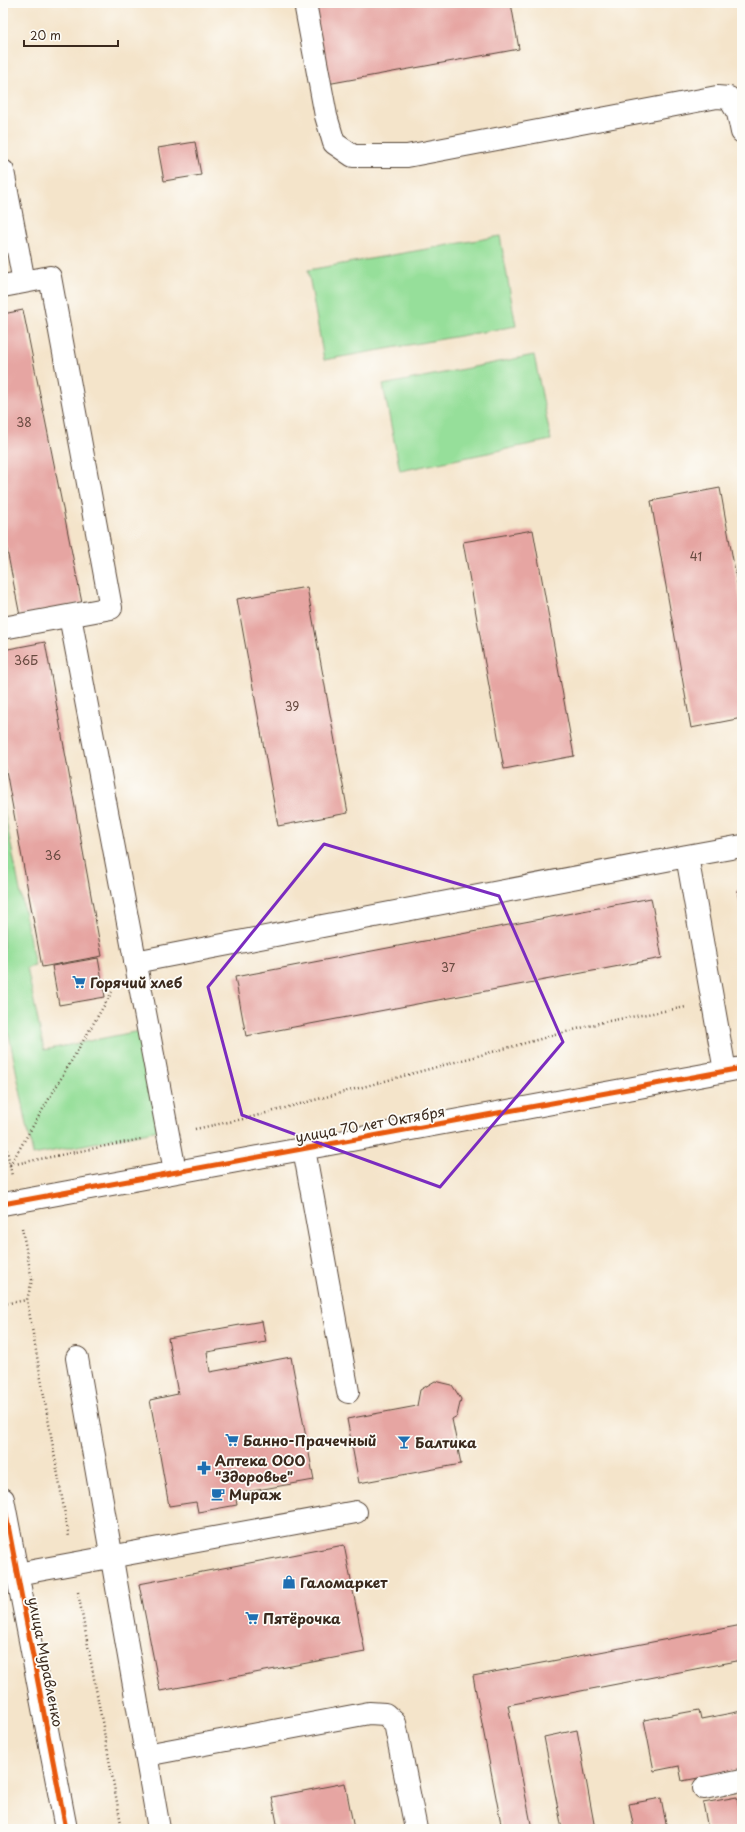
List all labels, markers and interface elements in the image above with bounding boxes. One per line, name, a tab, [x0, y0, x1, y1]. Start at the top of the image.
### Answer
scale bar	[24, 22, 118, 48]
text: 20 m	[30, 26, 61, 44]
house number: 38	[16, 413, 32, 431]
house number: 41	[690, 547, 702, 565]
house number: 36Б	[14, 651, 38, 669]
house number: 39	[285, 697, 299, 715]
house number: 36	[45, 846, 61, 864]
house number: 37	[441, 958, 456, 976]
place label: Горячий хлеб	[90, 972, 183, 993]
supermarket icon: Горячий хлеб	[71, 974, 87, 990]
street label: улица 70 лет Октября	[293, 1100, 447, 1148]
place label: Банно-Прачечный	[243, 1430, 377, 1451]
supermarket icon: Банно-Прачечный	[224, 1432, 240, 1448]
place label: Балтика	[415, 1432, 477, 1453]
bar icon: Балтика	[396, 1434, 412, 1450]
place label: Аптека ООО "Здоровье"	[215, 1450, 305, 1487]
pharmacy icon: Аптека ООО "Здоровье"	[196, 1460, 212, 1476]
place label: Мираж	[229, 1484, 282, 1505]
cafe icon: Мираж	[210, 1486, 226, 1502]
place label: Галомаркет	[300, 1572, 388, 1593]
shop icon: Галомаркет	[281, 1574, 297, 1590]
street label: улица Муравленко	[23, 1595, 69, 1729]
place label: Пятёрочка	[263, 1608, 341, 1629]
supermarket icon: Пятёрочка	[244, 1610, 260, 1626]

